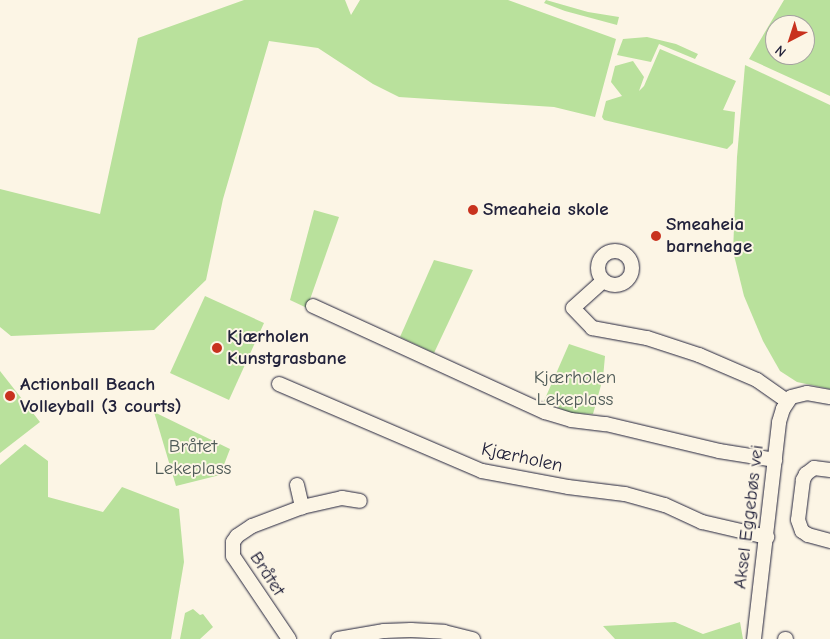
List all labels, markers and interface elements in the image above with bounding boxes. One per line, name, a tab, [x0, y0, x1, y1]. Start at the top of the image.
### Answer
north arrow	[765, 15, 815, 65]
text: N	[772, 42, 790, 61]
place label: Smeaheia skole	[483, 199, 609, 221]
marker: Smeaheia skole	[467, 204, 479, 216]
place label: Smeaheia barnehage	[666, 214, 752, 258]
marker: Smeaheia barnehage	[650, 230, 662, 242]
place label: Kjærholen Kunstgrasbane	[227, 326, 346, 370]
marker: Kjærholen Kunstgrasbane	[211, 342, 223, 354]
park label: Kjærholen Lekeplass	[534, 367, 616, 411]
place label: Actionball Beach Volleyball (3 courts)	[20, 374, 182, 418]
marker: Actionball Beach Volleyball (3 courts)	[4, 390, 16, 402]
park label: Bråtet Lekeplass	[155, 436, 231, 480]
street label: Kjærholen	[479, 438, 565, 478]
street label: Aksel Eggebøs vei	[729, 444, 769, 590]
street label: Bråtet	[244, 547, 290, 601]

